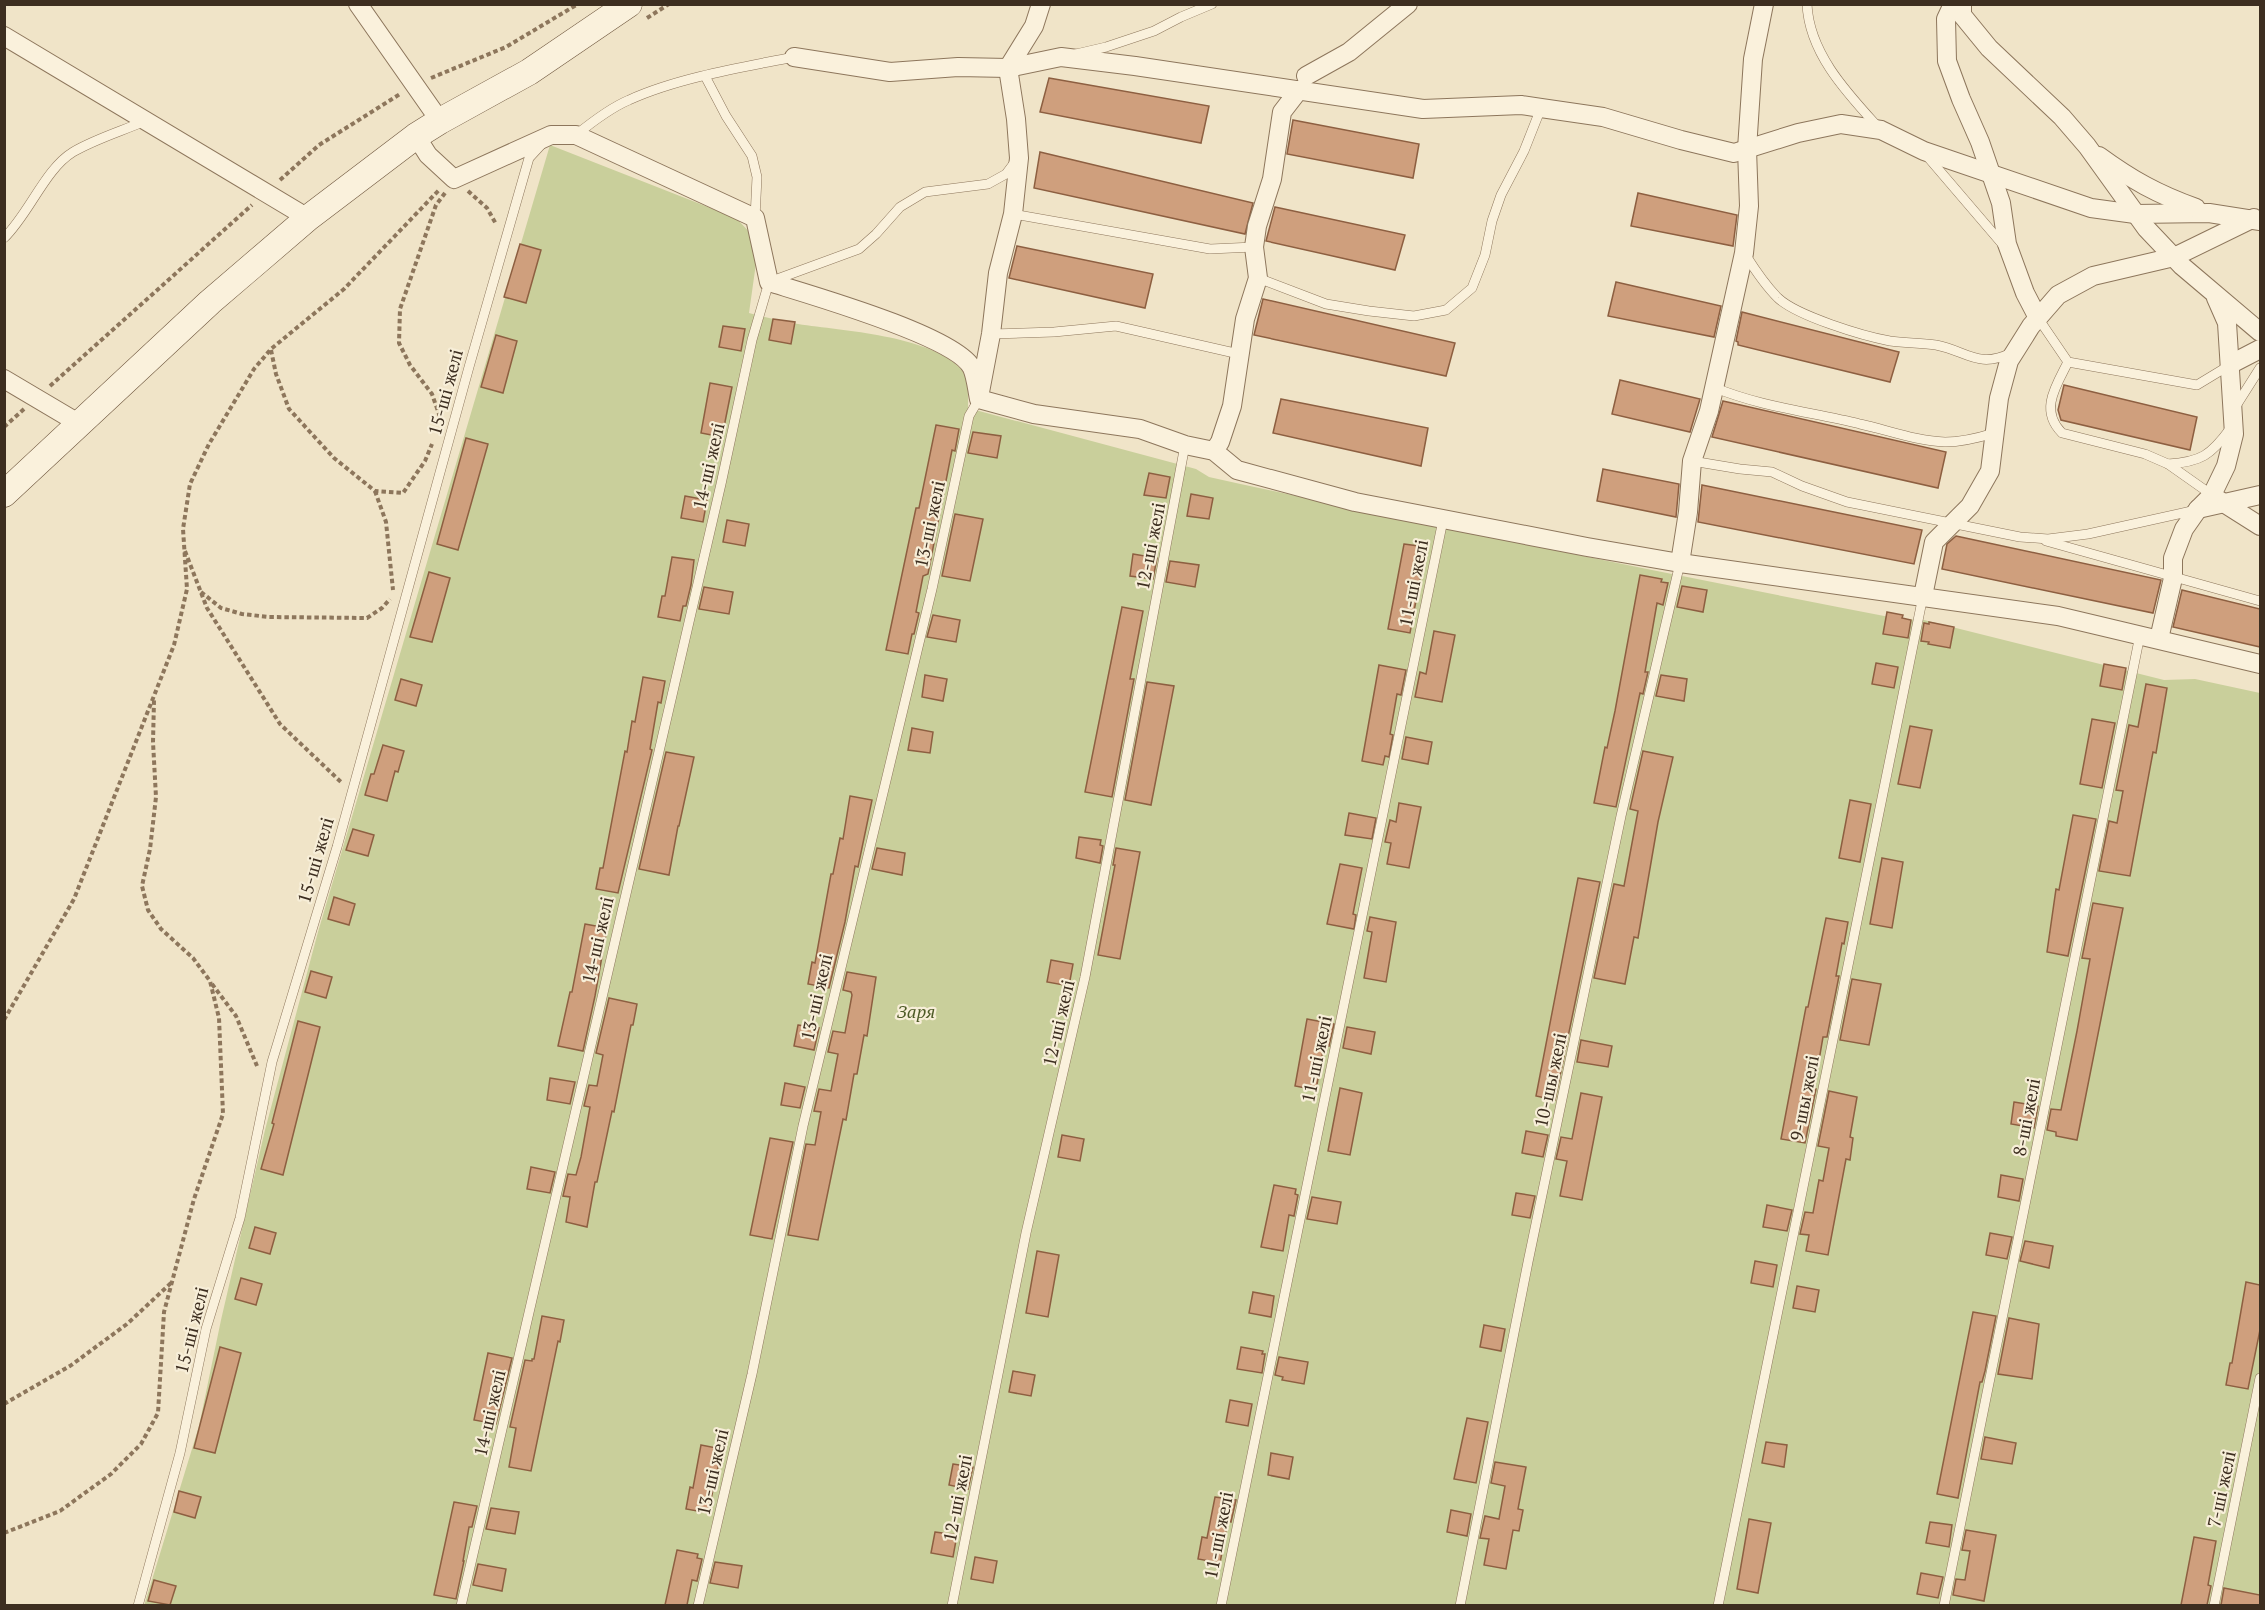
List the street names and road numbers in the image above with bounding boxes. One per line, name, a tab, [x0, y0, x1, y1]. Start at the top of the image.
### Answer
street label: 15-ші желі	[422, 346, 468, 438]
street label: 14-ші желі	[686, 420, 730, 512]
street label: 13-ші желі	[908, 478, 950, 570]
street label: 12-ші желі	[1130, 500, 1170, 592]
street label: 11-ші желі	[1393, 537, 1433, 629]
street label: 15-ші желі	[291, 814, 339, 906]
street label: 14-ші желі	[575, 894, 619, 986]
street label: 13-ші желі	[794, 951, 838, 1043]
street label: 12-ші желі	[1036, 977, 1080, 1069]
street label: 11-ші желі	[1295, 1013, 1337, 1105]
street label: 10-шы желі	[1528, 1030, 1572, 1130]
street label: 9-шы желі	[1784, 1053, 1824, 1143]
street label: 8-ші желі	[2007, 1076, 2045, 1158]
street label: 15-ші желі	[169, 1284, 213, 1376]
street label: 14-ші желі	[467, 1367, 511, 1459]
street label: 13-ші желі	[690, 1426, 734, 1518]
street label: 7-ші желі	[2201, 1448, 2241, 1530]
street label: 12-ші желі	[937, 1452, 977, 1544]
street label: 11-ші желі	[1198, 1489, 1238, 1581]

